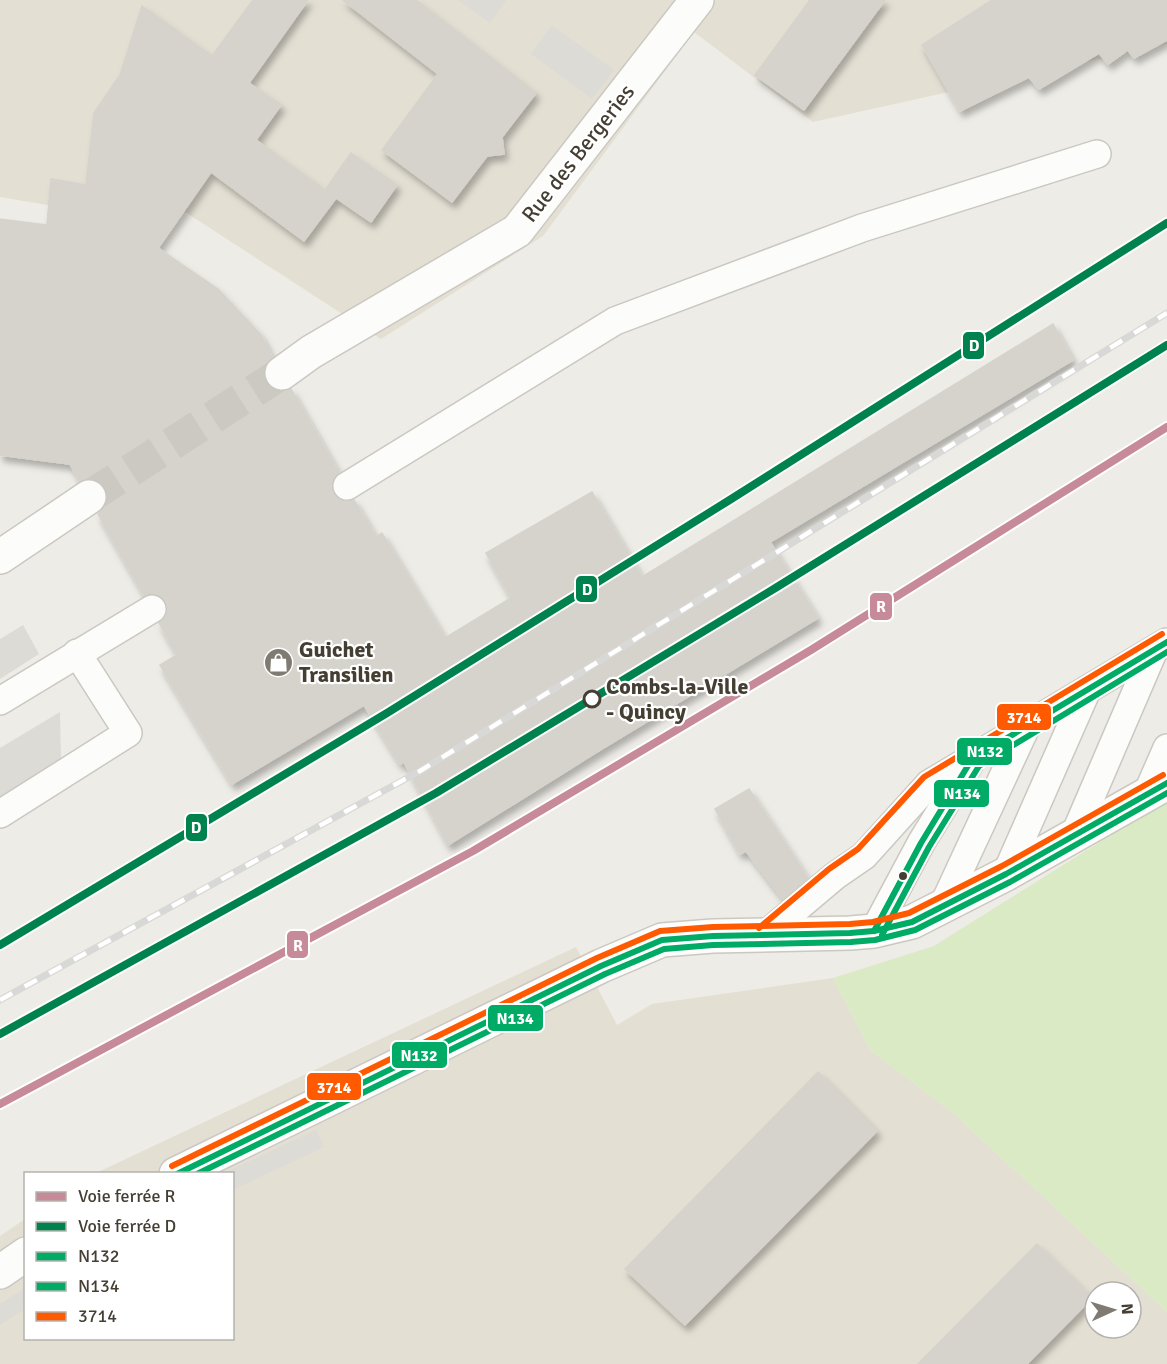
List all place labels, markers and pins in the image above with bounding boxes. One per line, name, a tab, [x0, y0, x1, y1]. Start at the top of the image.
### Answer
place label: Guichet Transilien	[299, 636, 394, 688]
shop icon: Guichet Transilien	[262, 646, 294, 678]
place label: Combs-la-Ville - Quincy	[606, 673, 748, 725]
marker: Combs-la-Ville - Quincy	[583, 690, 601, 708]
unlabelled marker	[897, 870, 909, 882]

